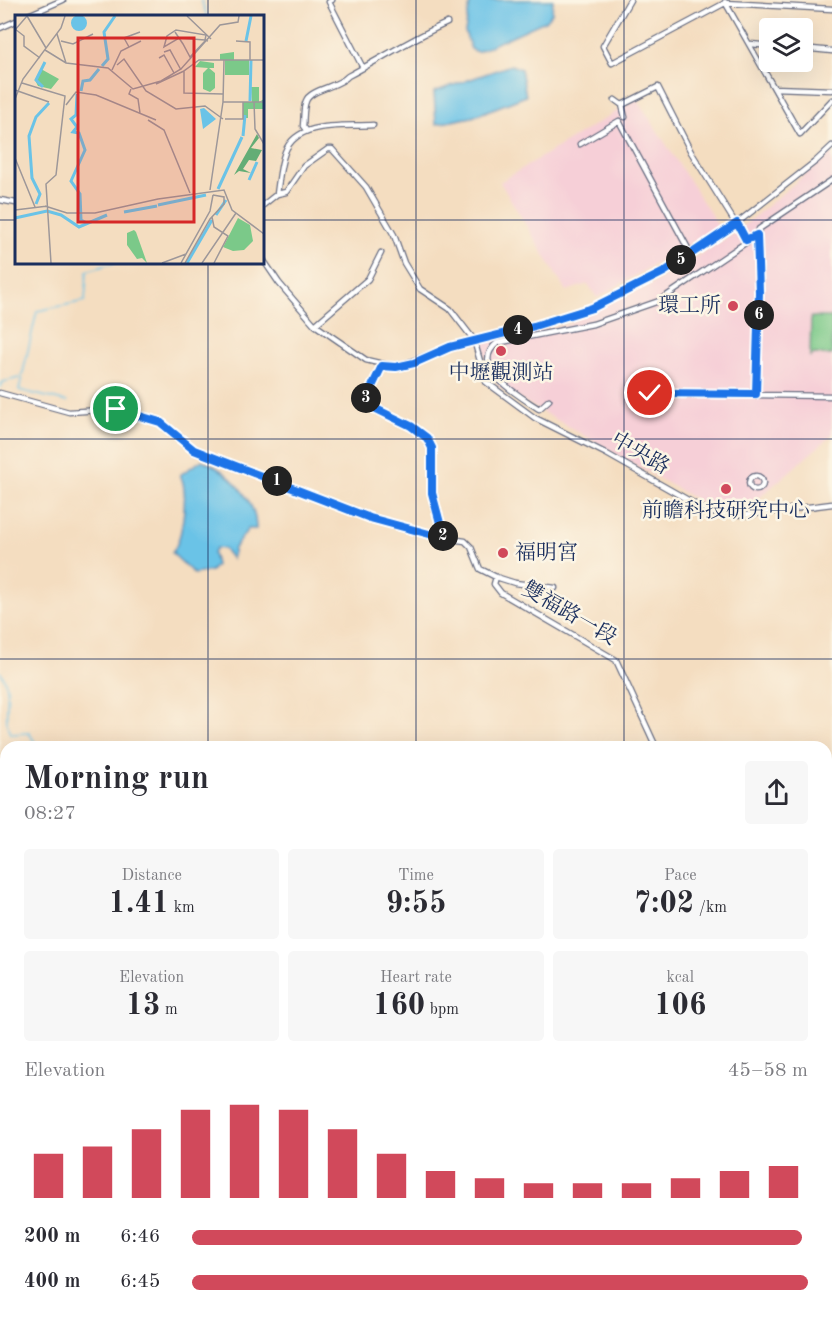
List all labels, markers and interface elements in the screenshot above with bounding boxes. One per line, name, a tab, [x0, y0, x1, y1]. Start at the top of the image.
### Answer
inset map	[15, 15, 264, 264]
map controls	[759, 18, 813, 72]
button: layers	[759, 18, 813, 72]
pin: 5	[666, 245, 696, 275]
text: 5	[676, 252, 686, 268]
place label: 環工所	[658, 294, 721, 317]
marker: 環工所	[726, 299, 740, 313]
pin: 6	[744, 300, 774, 330]
text: 6	[754, 307, 764, 323]
pin: 4	[503, 315, 533, 345]
text: 4	[513, 322, 523, 338]
marker: 中壢觀測站	[494, 344, 508, 358]
place label: 中壢觀測站	[449, 361, 554, 384]
pin	[624, 367, 675, 418]
icon: check	[633, 376, 666, 409]
pin	[90, 383, 141, 434]
pin: 3	[351, 383, 381, 413]
text: 3	[361, 390, 371, 406]
icon: arrive	[99, 392, 132, 425]
street label: 中央路	[607, 427, 674, 479]
pin: 1	[262, 466, 292, 496]
text: 1	[272, 473, 282, 489]
marker: 前瞻科技研究中心	[719, 482, 733, 496]
place label: 前瞻科技研究中心	[642, 499, 810, 522]
pin: 2	[428, 521, 458, 551]
text: 2	[438, 528, 448, 544]
place label: 福明宮	[515, 541, 578, 564]
marker: 福明宮	[496, 546, 510, 560]
street label: 雙福路一段	[518, 577, 621, 649]
button: share	[745, 761, 808, 824]
text: Morning run	[24, 763, 209, 796]
text: 08:27	[24, 804, 76, 824]
text: Distance	[122, 868, 182, 884]
text: Time	[398, 868, 434, 884]
text: Pace	[664, 868, 697, 884]
text: 1.41	[109, 889, 169, 919]
text: 9:55	[386, 889, 446, 919]
text: 7:02	[634, 889, 694, 919]
text: km	[169, 900, 195, 916]
text: /km	[694, 900, 727, 916]
text: Elevation	[119, 970, 184, 986]
text: Heart rate	[380, 970, 452, 986]
text: kcal	[667, 970, 694, 986]
text: 13	[126, 991, 160, 1021]
text: 160	[373, 991, 425, 1021]
text: 106	[654, 991, 706, 1021]
text: m	[160, 1002, 178, 1018]
text: bpm	[425, 1002, 459, 1018]
text: Elevation	[24, 1061, 105, 1081]
text: 45–58 m	[728, 1061, 808, 1081]
text: 200 m	[24, 1227, 80, 1247]
text: 6:46	[120, 1227, 160, 1247]
text: 400 m	[24, 1272, 80, 1292]
text: 6:45	[120, 1272, 160, 1292]

